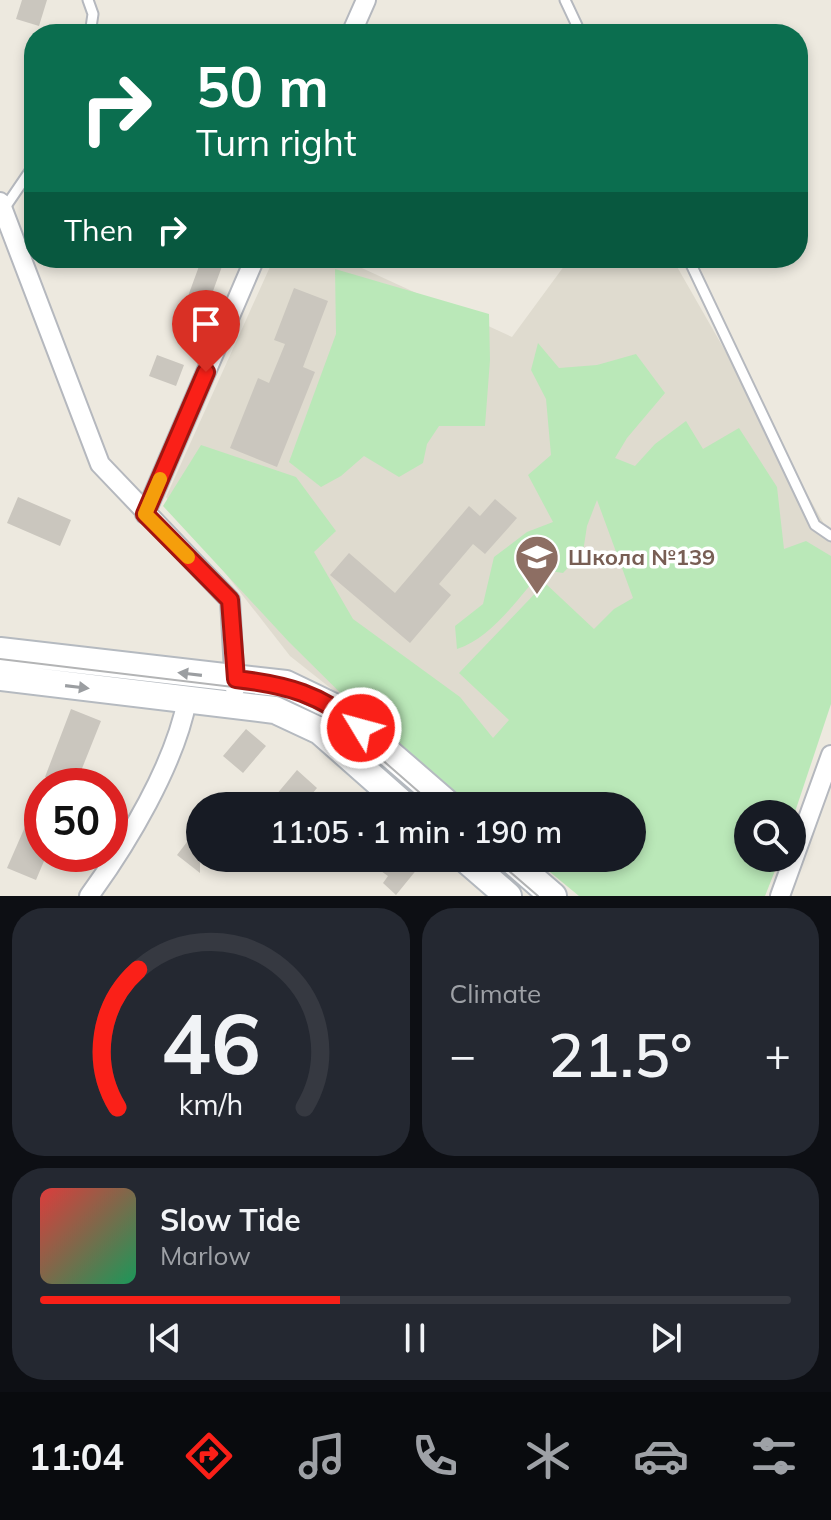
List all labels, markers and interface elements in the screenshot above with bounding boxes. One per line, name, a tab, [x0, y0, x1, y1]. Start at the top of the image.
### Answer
text: 50 m	[196, 51, 329, 121]
icon: right	[64, 56, 168, 160]
text: Turn right	[196, 120, 357, 165]
icon: right	[150, 208, 194, 252]
text: Then	[64, 211, 134, 249]
pin	[172, 290, 240, 372]
icon: arrive	[184, 302, 228, 346]
school or university icon: Школа №139	[513, 533, 561, 596]
place label: Школа №139	[568, 543, 715, 571]
one-way arrow	[177, 667, 202, 680]
one-way arrow	[65, 680, 90, 693]
position arrow	[319, 686, 403, 770]
speed limit sign: 50	[24, 768, 128, 872]
map controls	[734, 800, 806, 872]
button: search	[734, 800, 806, 872]
text: 11:05 · 1 min · 190 m	[270, 813, 562, 851]
text: Climate	[450, 977, 541, 1010]
text: 46	[161, 990, 261, 1095]
text: 21.5°	[548, 1017, 693, 1092]
text: −	[450, 1027, 476, 1082]
text: +	[765, 1027, 791, 1082]
text: km/h	[178, 1086, 243, 1122]
text: Slow Tide	[160, 1201, 301, 1239]
text: Marlow	[160, 1239, 251, 1272]
icon: previous	[143, 1316, 187, 1360]
icon: pause	[393, 1316, 437, 1360]
icon: next	[644, 1316, 688, 1360]
icon: directions	[181, 1428, 237, 1484]
icon: music	[294, 1428, 350, 1484]
icon: phone	[407, 1428, 463, 1484]
icon: climate	[520, 1428, 576, 1484]
icon: car	[633, 1428, 689, 1484]
icon: filters	[746, 1428, 802, 1484]
text: 11:04	[29, 1434, 124, 1479]

